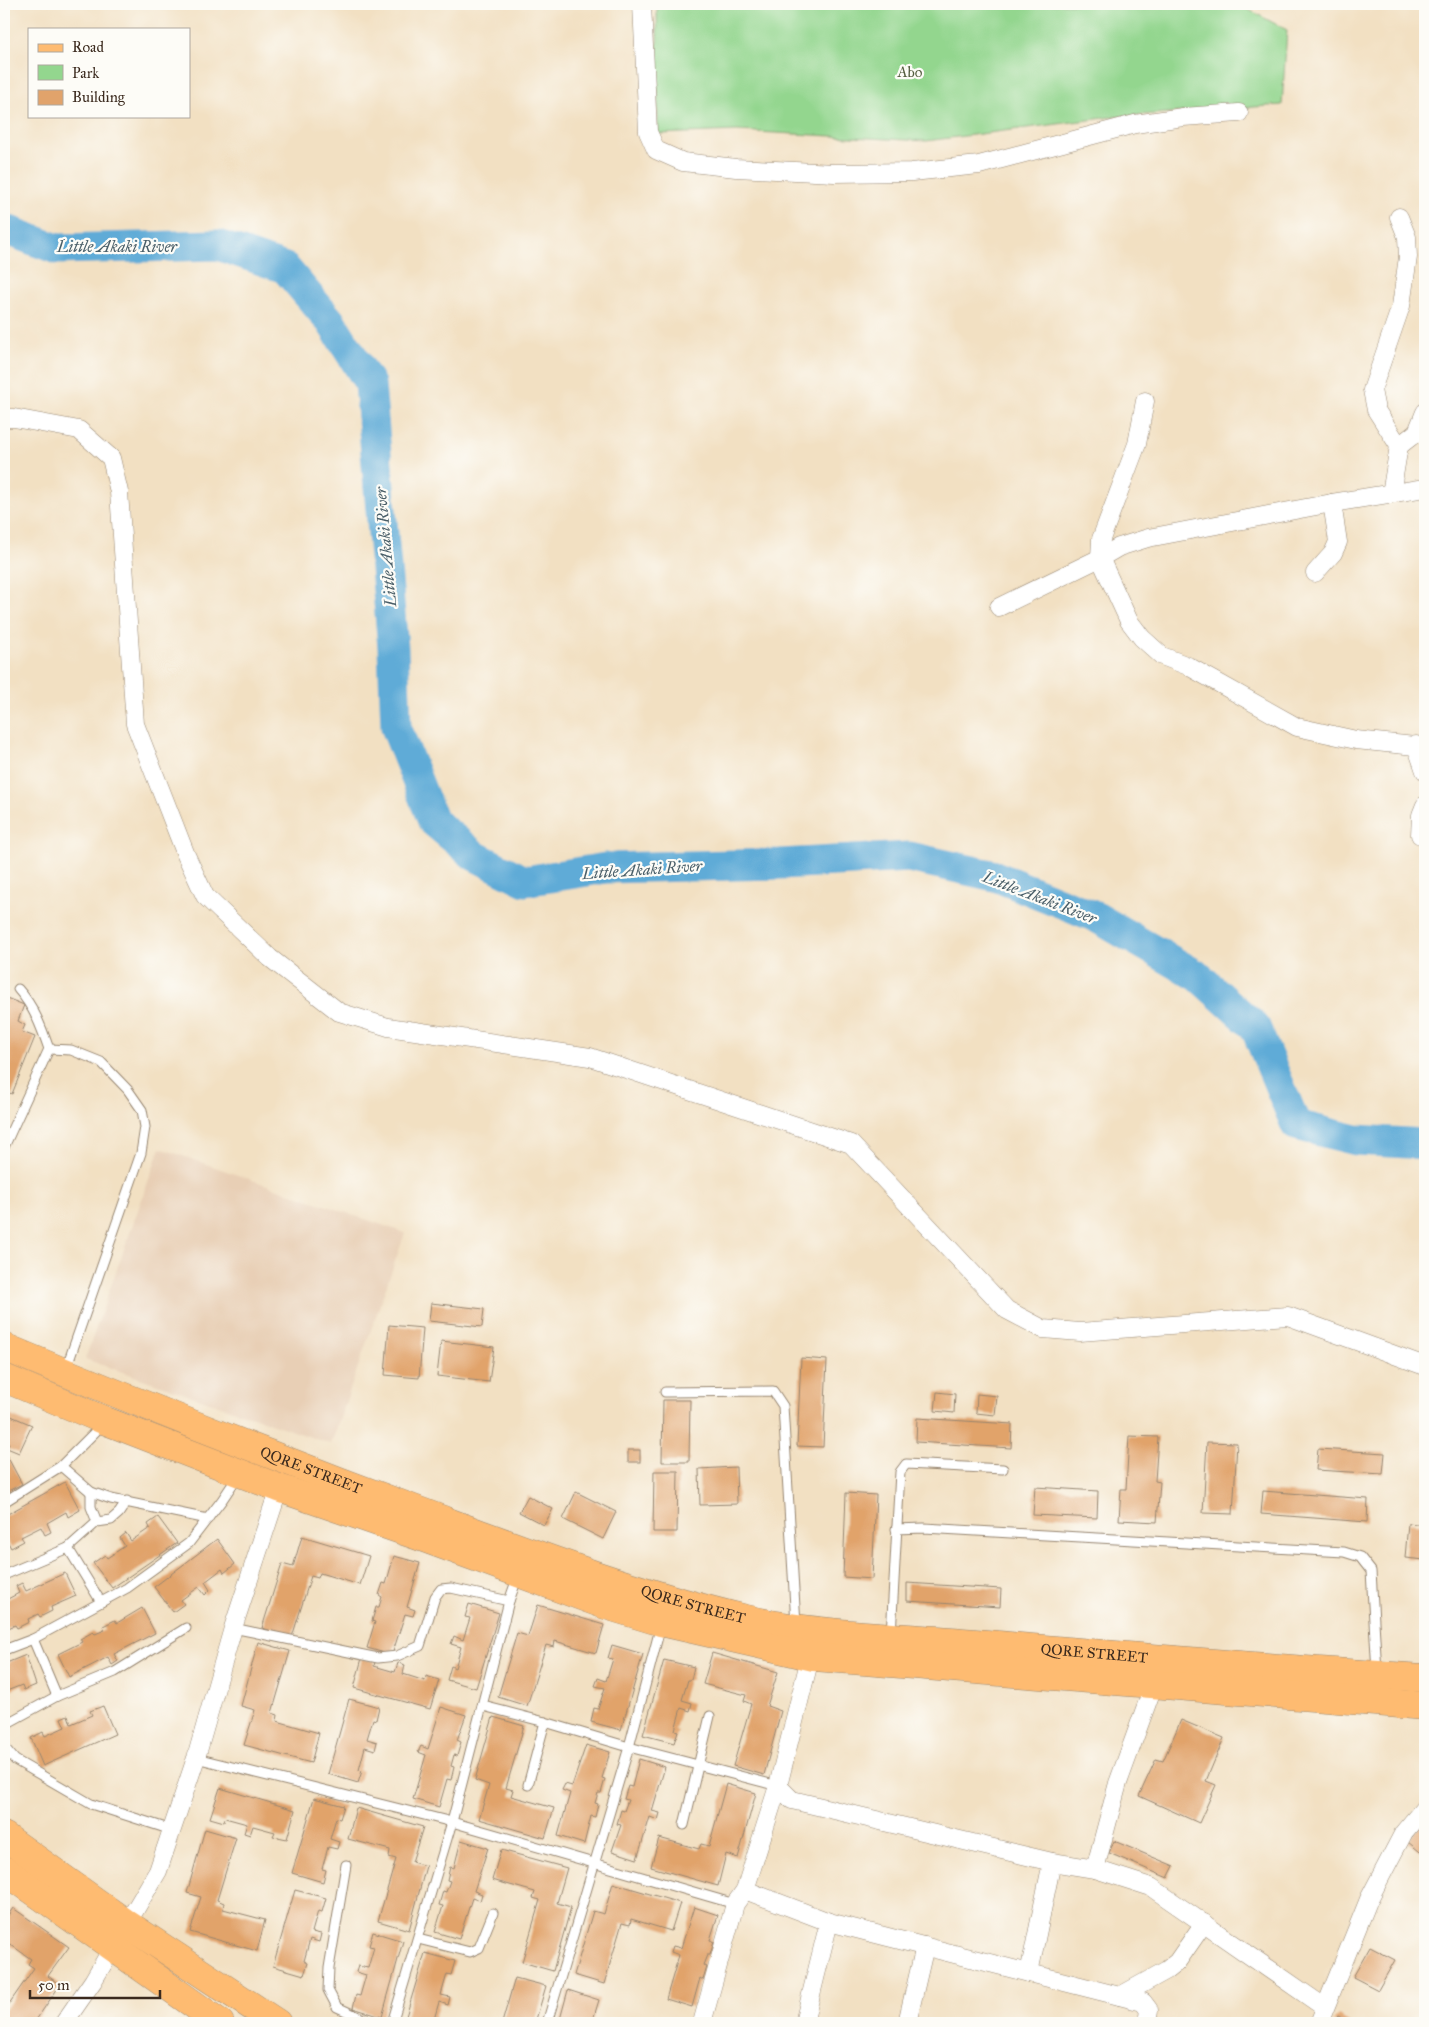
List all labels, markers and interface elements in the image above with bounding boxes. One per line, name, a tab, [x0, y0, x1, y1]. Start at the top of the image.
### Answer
legend	[28, 28, 190, 118]
text: Road	[72, 38, 104, 56]
park label: Abo	[896, 63, 923, 81]
text: Park	[72, 64, 99, 82]
text: Building	[72, 88, 126, 106]
water label: Little Akaki River	[56, 237, 178, 256]
water label: Little Akaki River	[371, 485, 400, 609]
water label: Little Akaki River	[580, 856, 704, 883]
water label: Little Akaki River	[979, 867, 1100, 928]
street label: QORE STREET	[258, 1442, 365, 1498]
street label: QORE STREET	[639, 1581, 747, 1627]
street label: QORE STREET	[1040, 1640, 1149, 1667]
scale bar	[30, 1967, 160, 1999]
text: 50 m	[38, 1976, 70, 1994]

